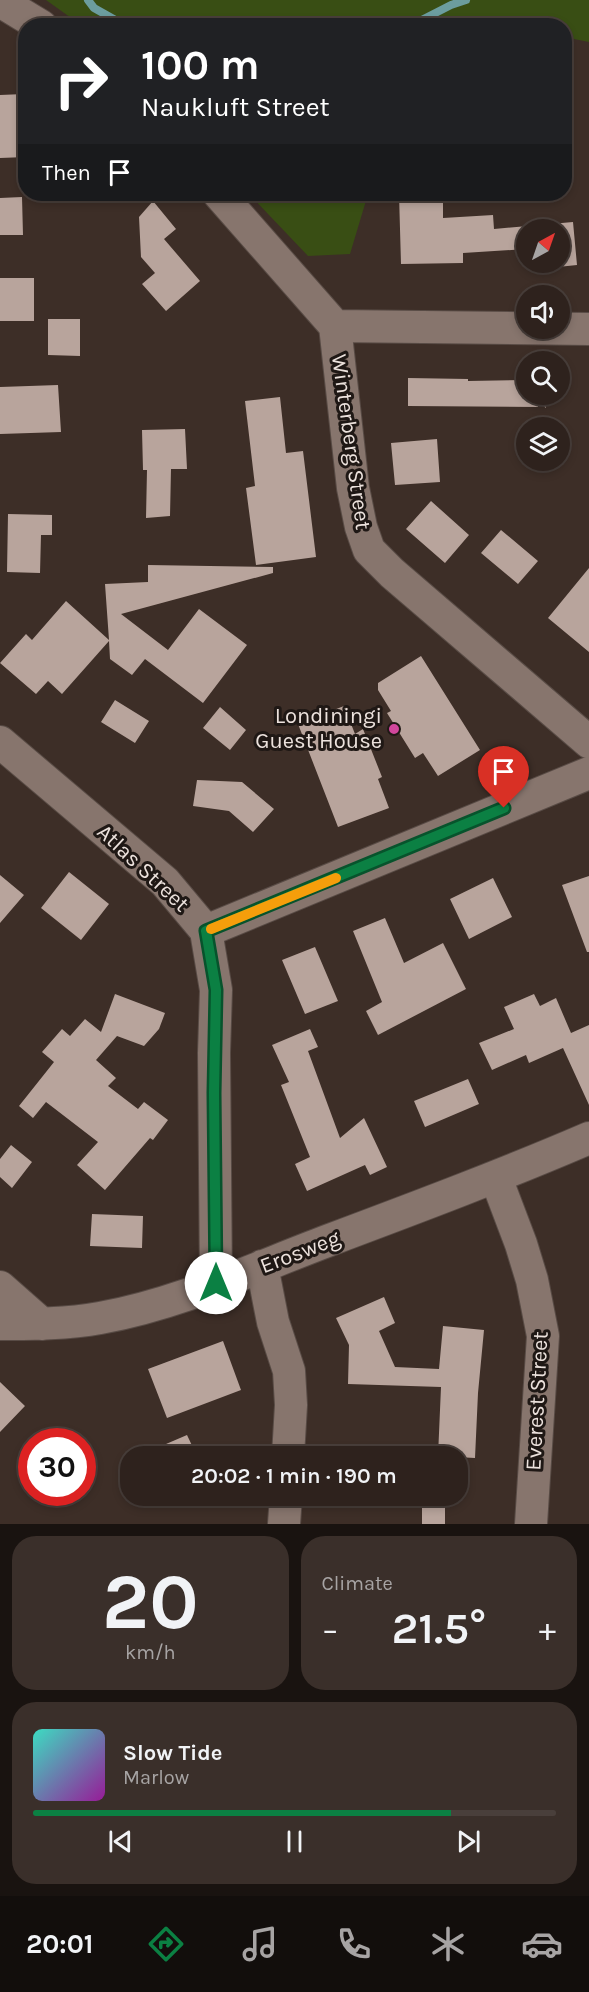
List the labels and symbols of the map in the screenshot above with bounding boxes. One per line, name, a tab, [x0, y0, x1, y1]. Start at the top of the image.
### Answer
north arrow	[516, 219, 570, 273]
street label: Winterberg Street	[326, 353, 376, 531]
place label: Londiningi Guest House	[255, 703, 382, 754]
marker: Londiningi Guest House	[387, 722, 401, 736]
pin	[478, 746, 529, 808]
street label: Atlas Street	[92, 819, 194, 917]
street label: Erosweg	[256, 1225, 344, 1279]
position arrow	[184, 1251, 248, 1315]
street label: Everest Street	[520, 1331, 554, 1471]
speed limit sign: 30	[18, 1428, 96, 1506]

